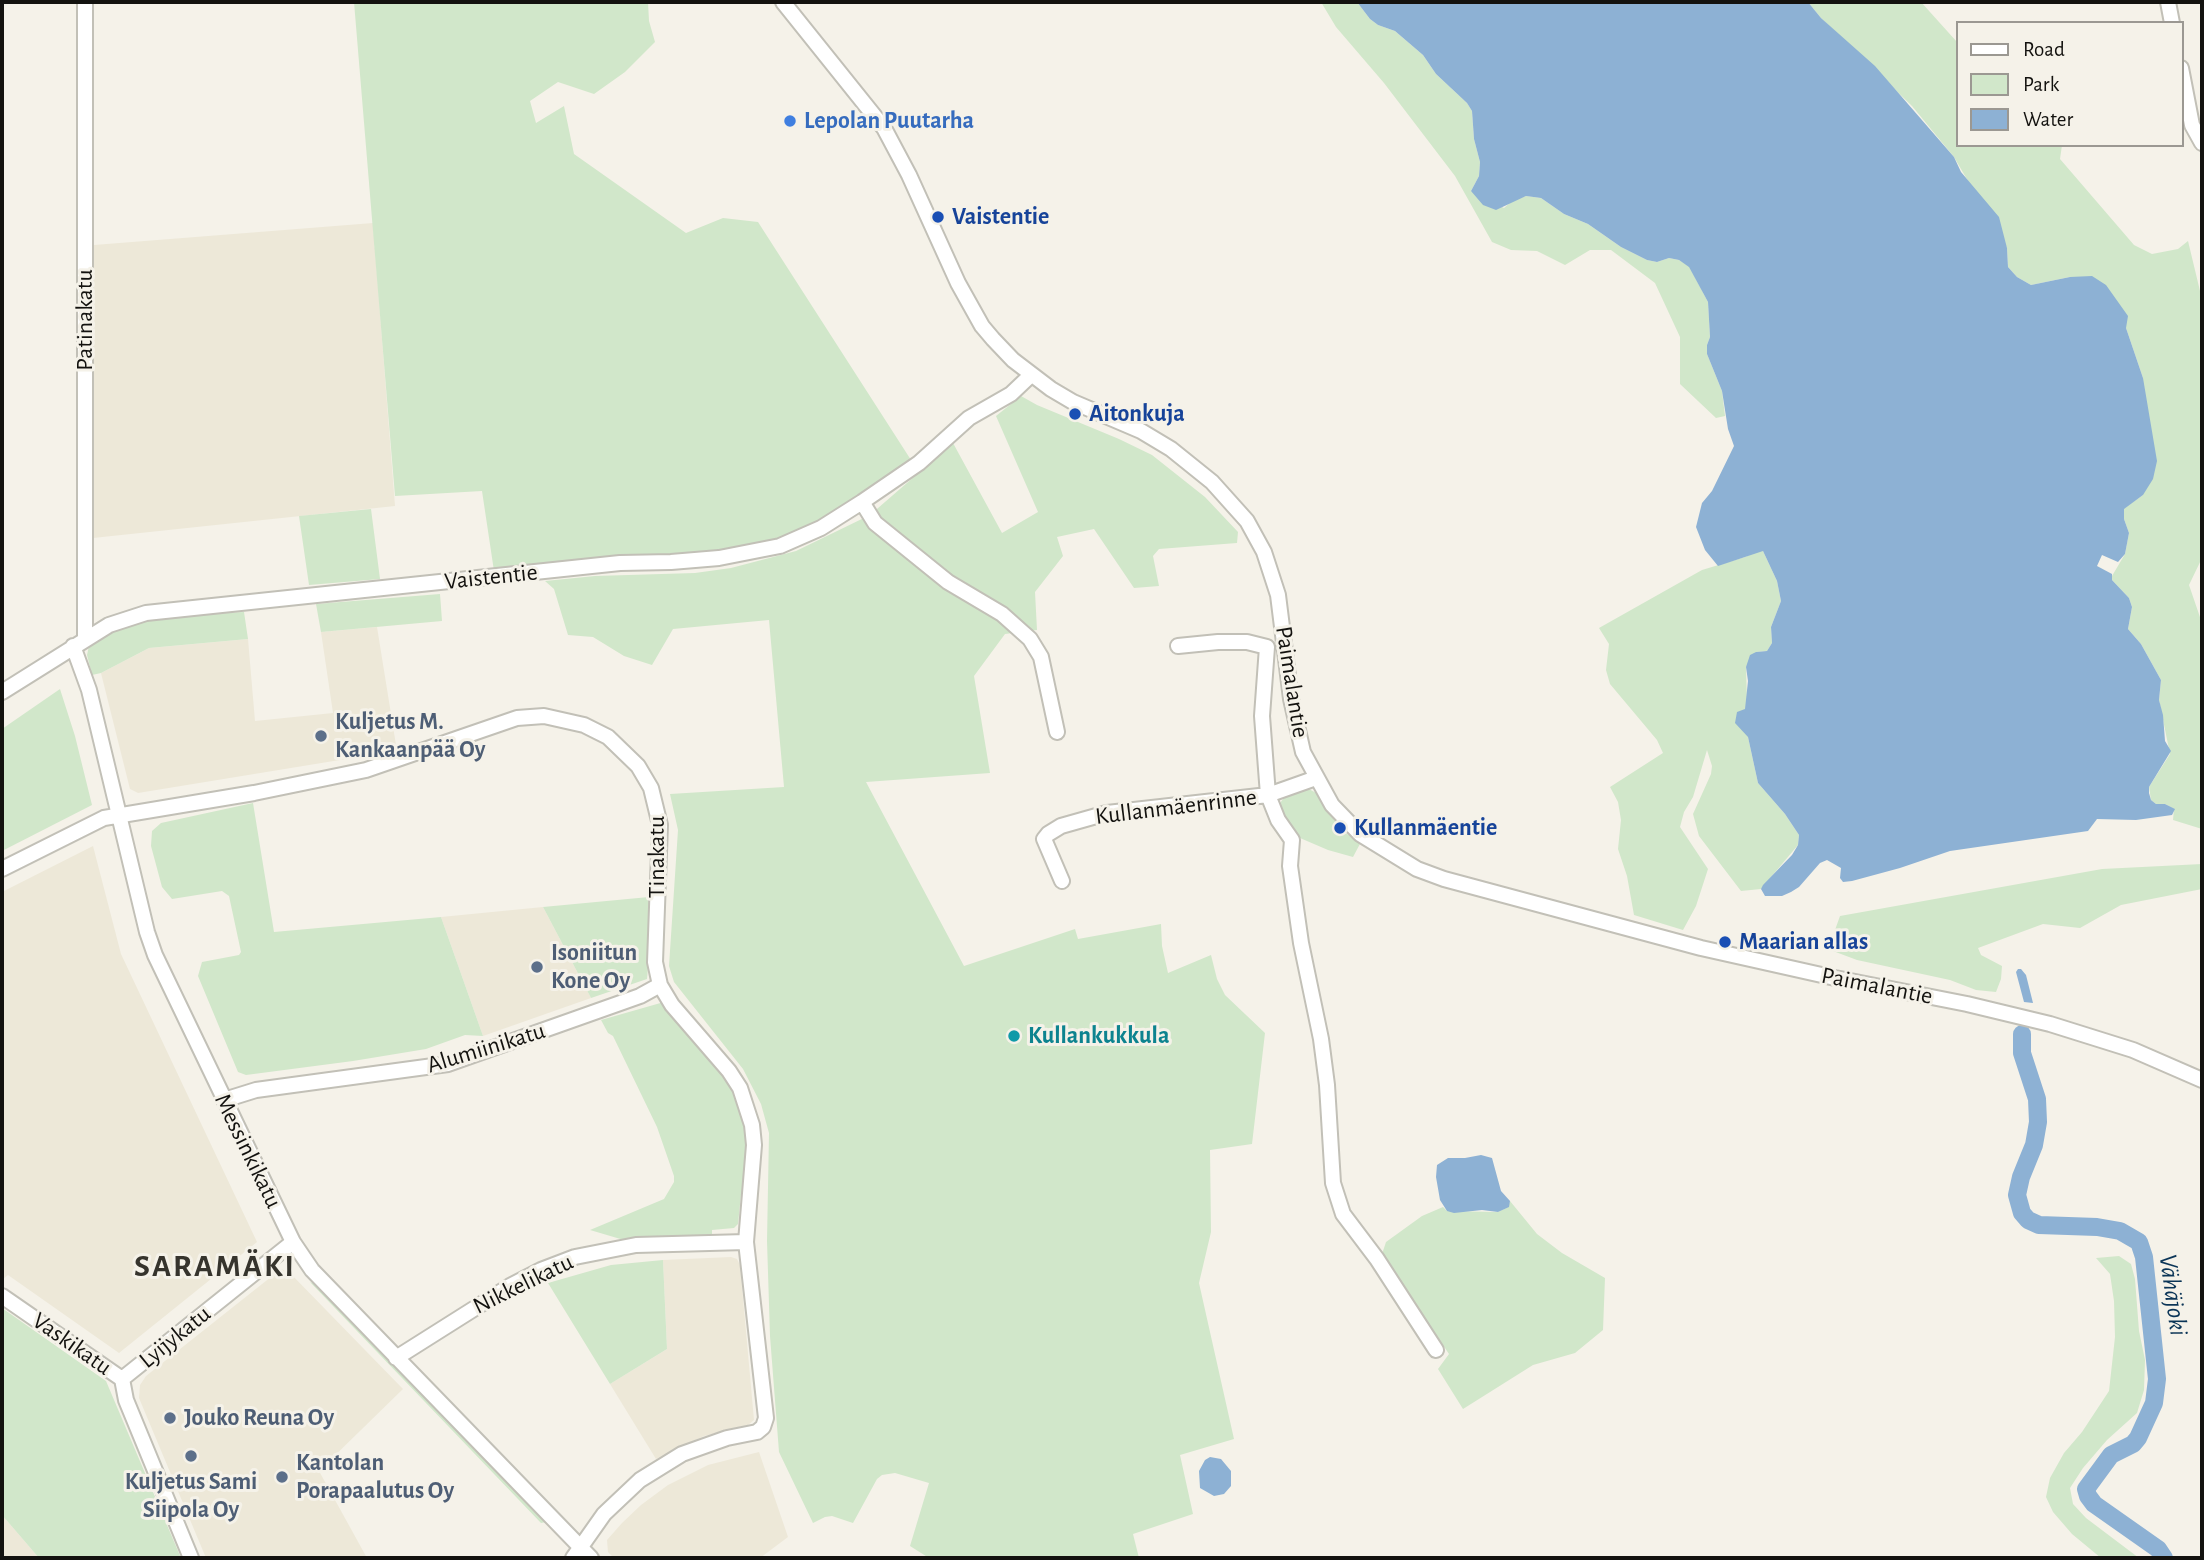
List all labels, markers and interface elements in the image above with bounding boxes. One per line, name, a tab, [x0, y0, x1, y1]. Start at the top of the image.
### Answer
legend	[1955, 21, 2183, 147]
text: Road	[2023, 39, 2065, 60]
text: Park	[2023, 74, 2059, 95]
place label: Lepolan Puutarha	[804, 107, 974, 135]
text: Water	[2023, 109, 2073, 130]
marker: Lepolan Puutarha	[782, 113, 798, 129]
place label: Vaistentie	[952, 203, 1049, 231]
marker: Vaistentie	[930, 209, 946, 225]
street label: Patinakatu	[71, 269, 99, 371]
place label: Aitonkuja	[1089, 400, 1185, 428]
marker: Aitonkuja	[1067, 406, 1083, 422]
street label: Vaistentie	[443, 558, 539, 596]
street label: Paimalantie	[1269, 624, 1315, 740]
place label: Kuljetus M. Kankaanpää Oy	[335, 708, 486, 764]
marker: Kuljetus M. Kankaanpää Oy	[313, 728, 329, 744]
street label: Kullanmäenrinne	[1094, 783, 1258, 831]
place label: Kullanmäentie	[1354, 814, 1497, 842]
street label: Tinakatu	[643, 816, 671, 898]
marker: Kullanmäentie	[1332, 820, 1348, 836]
place label: Maarian allas	[1739, 928, 1868, 956]
marker: Maarian allas	[1717, 934, 1733, 950]
place label: Isoniitun Kone Oy	[551, 939, 637, 995]
marker: Isoniitun Kone Oy	[529, 959, 545, 975]
street label: Paimalantie	[1819, 961, 1935, 1011]
street label: Alumiinikatu	[423, 1016, 549, 1080]
place label: Kullankukkula	[1028, 1022, 1169, 1050]
marker: Kullankukkula	[1006, 1028, 1022, 1044]
street label: Messinkikatu	[208, 1089, 288, 1213]
district label: SARAMÄKI	[135, 1247, 295, 1285]
street label: Nikkelikatu	[468, 1247, 578, 1321]
water label: Vähäjoki	[2152, 1252, 2194, 1338]
street label: Lyijykatu	[133, 1300, 217, 1374]
street label: Vaskikatu	[27, 1306, 117, 1382]
place label: Jouko Reuna Oy	[184, 1404, 334, 1432]
marker: Jouko Reuna Oy	[162, 1410, 178, 1426]
marker: Kuljetus Sami Siipola Oy	[183, 1448, 199, 1464]
place label: Kantolan Porapaalutus Oy	[296, 1449, 454, 1505]
place label: Kuljetus Sami Siipola Oy	[125, 1468, 257, 1524]
marker: Kantolan Porapaalutus Oy	[274, 1469, 290, 1485]

